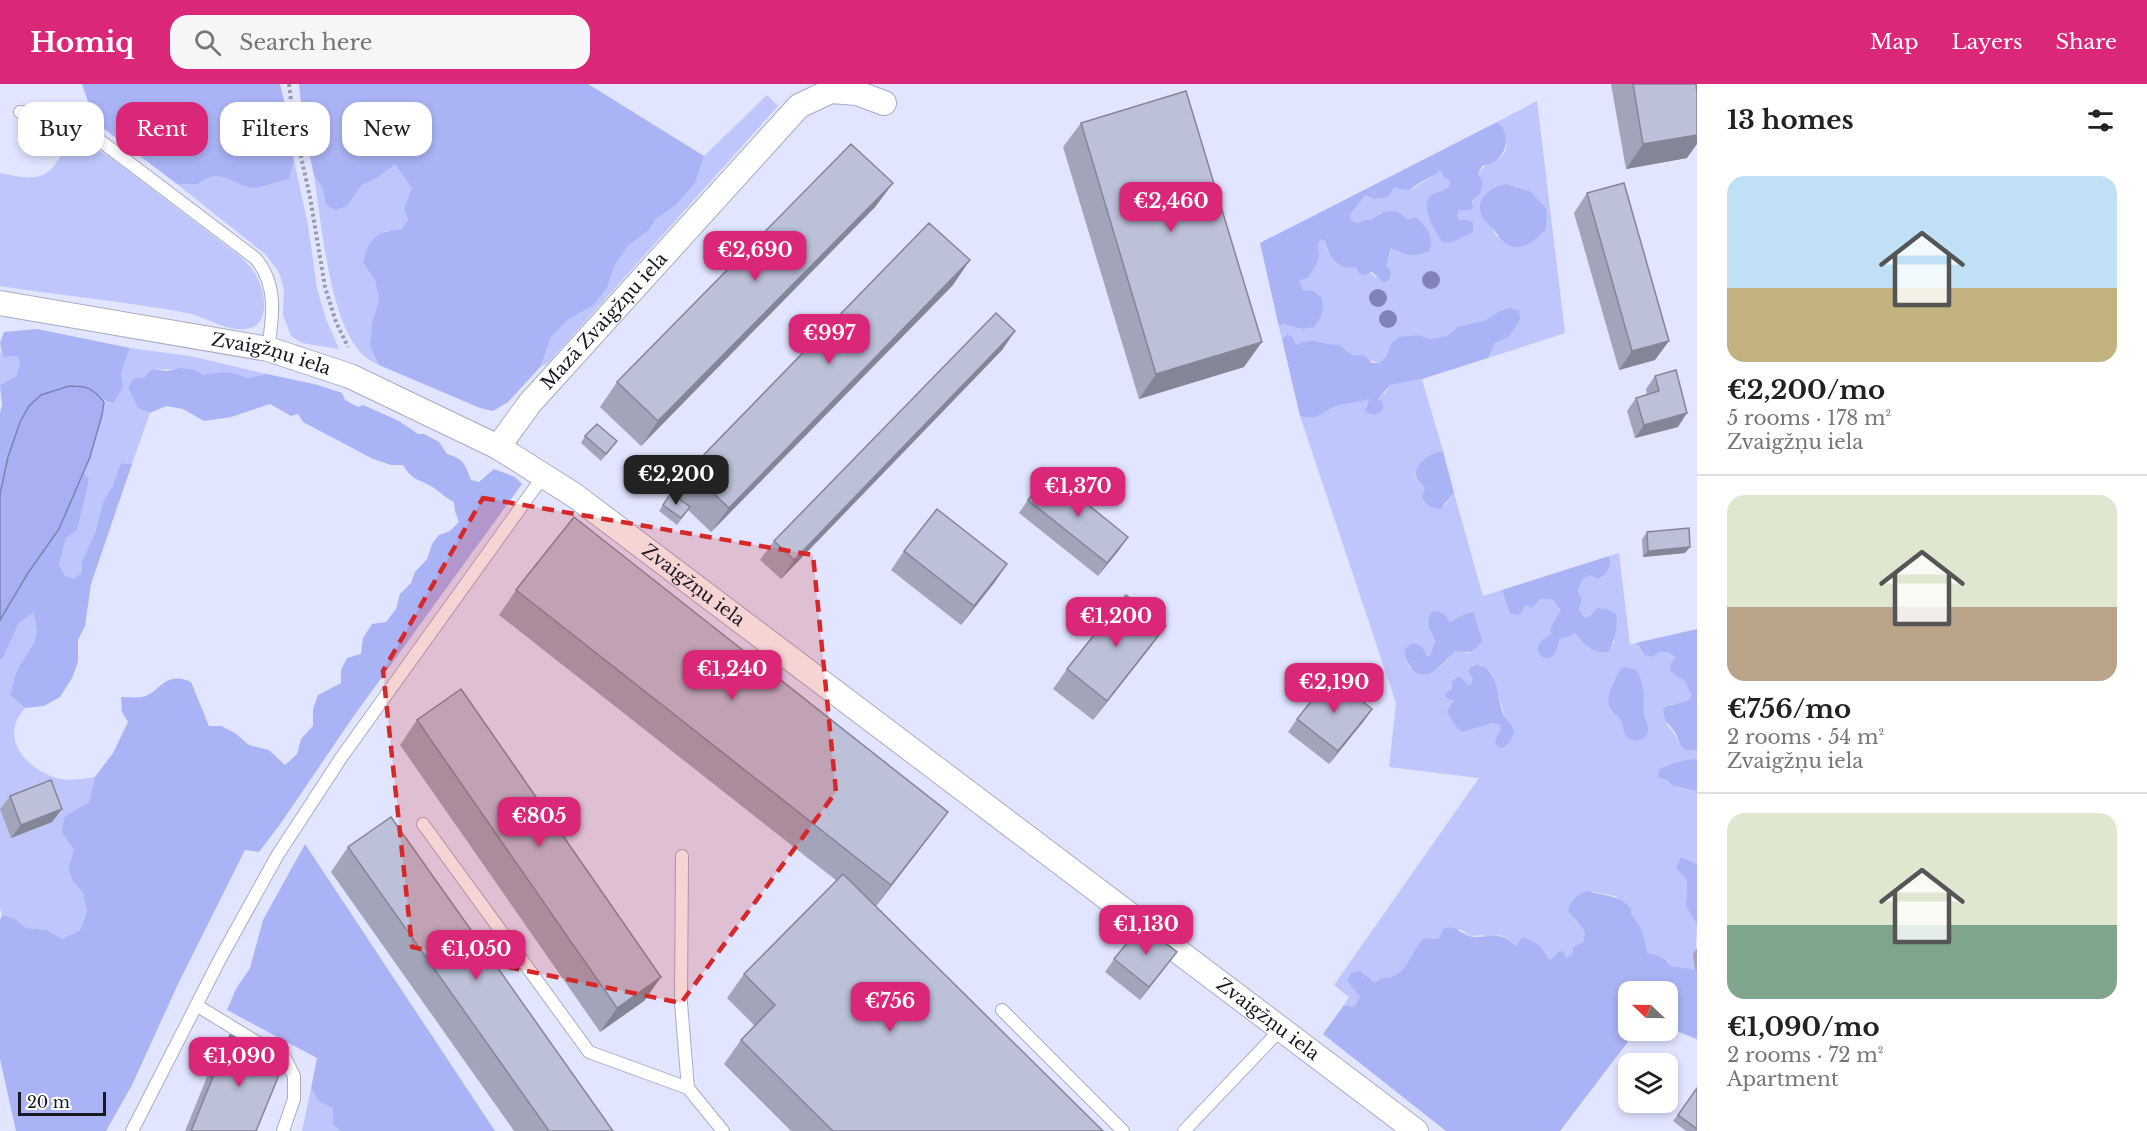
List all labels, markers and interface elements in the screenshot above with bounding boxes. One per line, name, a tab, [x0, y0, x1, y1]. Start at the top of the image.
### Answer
search box	[170, 15, 590, 69]
text: Homiq	[30, 25, 134, 60]
icon: search	[191, 26, 224, 59]
text: Search here	[239, 29, 372, 56]
text: Map	[1870, 29, 1919, 55]
text: Layers	[1952, 29, 2023, 55]
text: Share	[2056, 29, 2117, 55]
chip: Buy	[18, 102, 104, 156]
chip: Rent	[116, 102, 208, 156]
chip: Filters	[220, 102, 330, 156]
chip: New	[342, 102, 432, 156]
text: 13 homes	[1727, 104, 1854, 136]
icon: filters	[2084, 104, 2117, 137]
pin: €2,460	[1122, 182, 1220, 233]
text: €2,460	[1133, 189, 1209, 213]
icon: home	[1868, 215, 1976, 323]
pin: €2,690	[706, 231, 804, 282]
text: €2,690	[717, 238, 793, 262]
street label: Mazā Zvaigžņu iela	[537, 248, 672, 394]
pin: €997	[793, 314, 865, 365]
text: €997	[803, 321, 855, 345]
street label: Zvaigžņu iela	[210, 328, 334, 380]
text: €2,200/mo	[1727, 374, 1885, 406]
text: 5 rooms · 178 m²	[1727, 406, 1891, 430]
text: Zvaigžņu iela	[1727, 430, 1863, 454]
pin: €2,200	[627, 455, 725, 506]
text: €2,200	[638, 462, 714, 486]
pin: €1,370	[1029, 467, 1127, 518]
text: €1,370	[1044, 474, 1112, 498]
icon: home	[1868, 534, 1976, 642]
street label: Zvaigžņu iela	[638, 539, 749, 631]
pin: €1,200	[1067, 597, 1165, 648]
text: €1,200	[1080, 604, 1152, 628]
pin: €1,240	[683, 650, 781, 701]
text: €1,240	[697, 657, 767, 681]
pin: €2,190	[1285, 663, 1383, 714]
text: €2,190	[1299, 670, 1369, 694]
text: €756/mo	[1727, 693, 1851, 725]
text: 2 rooms · 54 m²	[1727, 725, 1884, 749]
text: Zvaigžņu iela	[1727, 749, 1863, 773]
pin: €805	[503, 797, 575, 848]
text: €805	[512, 804, 566, 828]
icon: home	[1868, 852, 1976, 960]
pin: €1,130	[1097, 905, 1195, 956]
text: €1,130	[1113, 912, 1179, 936]
pin: €1,050	[427, 930, 525, 981]
text: €1,050	[441, 937, 511, 961]
street label: Zvaigžņu iela	[1212, 973, 1324, 1065]
north arrow	[1618, 981, 1678, 1041]
map controls	[1618, 981, 1678, 1113]
pin: €756	[854, 982, 926, 1033]
text: €756	[865, 989, 915, 1013]
text: €1,090/mo	[1727, 1011, 1880, 1043]
pin: €1,090	[190, 1037, 288, 1088]
text: 2 rooms · 72 m²	[1727, 1043, 1884, 1067]
text: €1,090	[203, 1044, 275, 1068]
button: layers	[1618, 1053, 1678, 1113]
text: Apartment	[1727, 1067, 1838, 1091]
scale bar	[18, 1089, 106, 1116]
text: 20 m	[27, 1092, 70, 1112]

